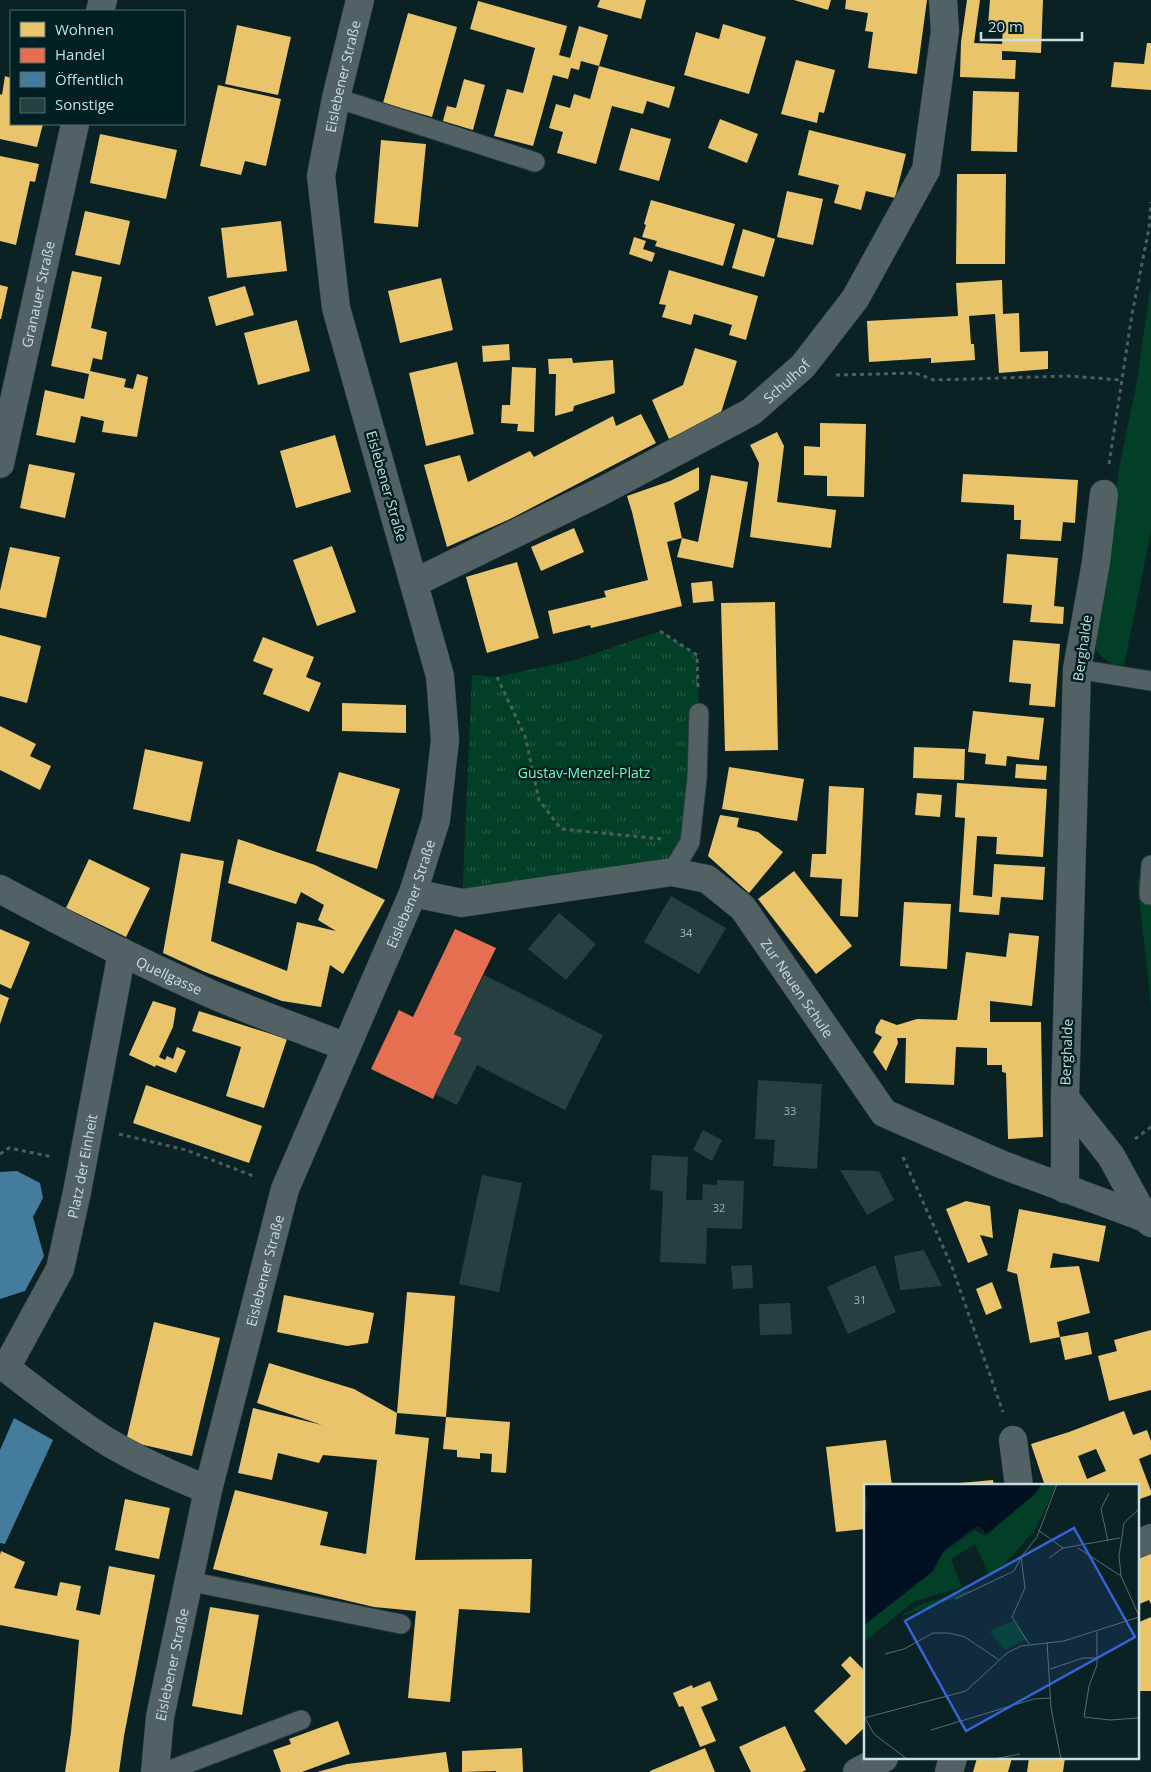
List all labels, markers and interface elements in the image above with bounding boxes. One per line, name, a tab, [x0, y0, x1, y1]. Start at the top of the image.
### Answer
legend	[10, 10, 185, 125]
scale bar	[981, 10, 1082, 42]
text: 20 m	[988, 16, 1023, 36]
street label: Eislebener Straße	[320, 18, 364, 134]
text: Wohnen	[55, 19, 114, 39]
text: Handel	[55, 44, 105, 64]
text: Öffentlich	[55, 69, 124, 89]
text: Sonstige	[55, 94, 114, 114]
street label: Granauer Straße	[16, 239, 58, 349]
street label: Schulhof	[759, 354, 815, 407]
street label: Eislebener Straße	[362, 428, 412, 544]
street label: Berghalde	[1068, 614, 1096, 682]
park label: Gustav-Menzel-Platz	[518, 763, 651, 782]
street label: Eislebener Straße	[381, 837, 439, 951]
house number: 34	[680, 925, 693, 940]
street label: Zur Neuen Schule	[757, 935, 839, 1041]
street label: Quellgasse	[133, 951, 206, 999]
street label: Berghalde	[1055, 1018, 1077, 1086]
house number: 33	[784, 1103, 796, 1118]
street label: Platz der Einheit	[62, 1112, 101, 1220]
house number: 32	[713, 1200, 725, 1215]
street label: Eislebener Straße	[241, 1212, 288, 1328]
house number: 31	[854, 1292, 866, 1307]
inset map	[864, 1484, 1138, 1760]
street label: Eislebener Straße	[150, 1606, 192, 1722]

